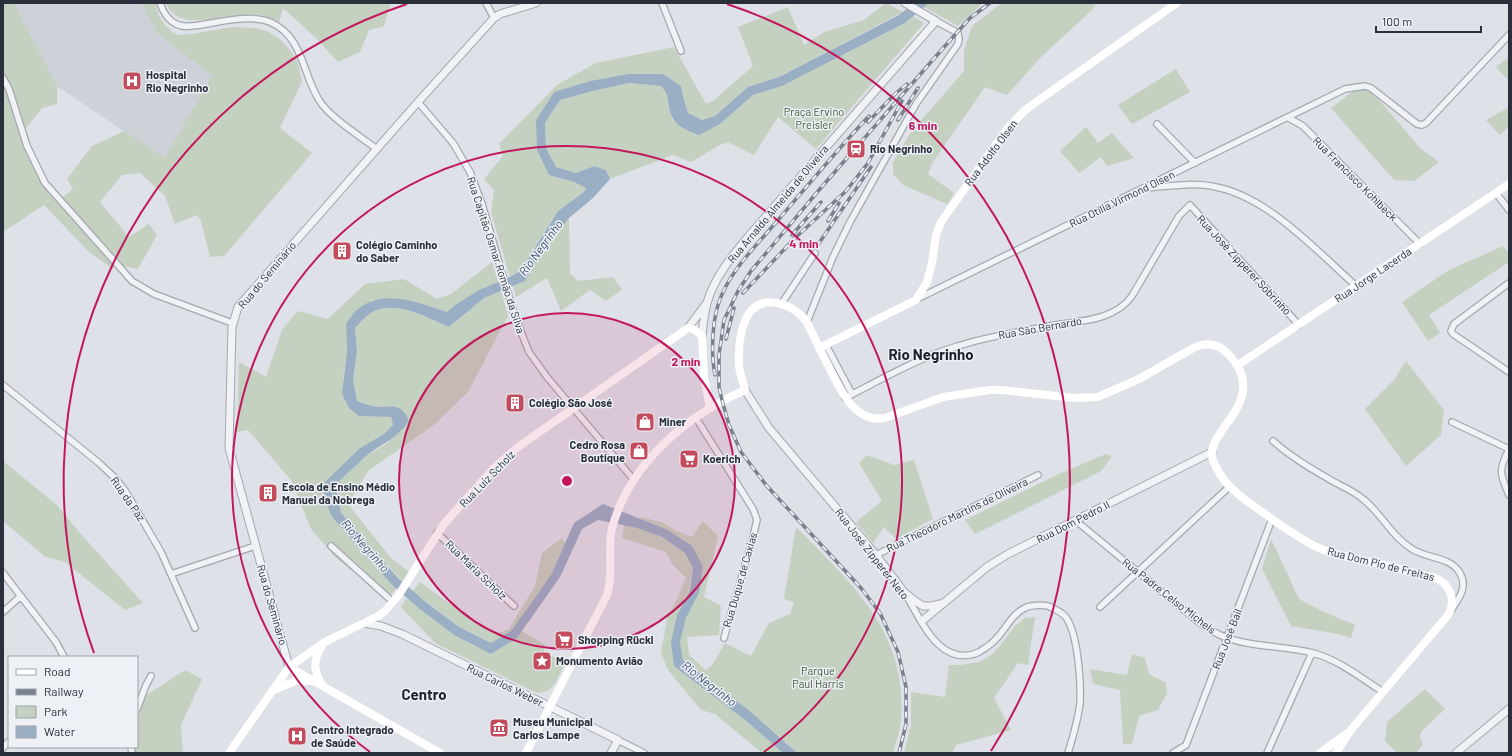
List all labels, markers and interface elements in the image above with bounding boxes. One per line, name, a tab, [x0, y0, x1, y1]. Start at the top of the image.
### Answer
scale bar	[1376, 8, 1481, 34]
text: 100 m	[1382, 14, 1412, 28]
place label: Hospital Rio Negrinho	[146, 68, 208, 94]
hospital icon: Hospital Rio Negrinho	[121, 70, 143, 92]
park label: Praça Ervino Preisler	[784, 105, 844, 131]
street label: Rua Adolfo Olsen	[961, 117, 1020, 188]
text: 6 min	[909, 118, 937, 132]
street label: Rua Francisco Kohlbeck	[1311, 134, 1401, 224]
station icon: Rio Negrinho	[845, 138, 867, 160]
street label: Rua Arnaldo Almeida de Oliveira	[725, 142, 831, 265]
place label: Rio Negrinho	[870, 142, 932, 155]
street label: Rua Otília Virmond Olsen	[1067, 167, 1177, 230]
street label: Rua Capitão Osmar Romão da Silva	[465, 175, 528, 335]
street label: Rua José Zipperer Sobrinho	[1195, 212, 1294, 317]
water label: Rio Negrinho	[515, 217, 565, 278]
text: 4 min	[789, 236, 819, 250]
place label: Colégio Caminho do Saber	[356, 238, 437, 264]
street label: Rua do Seminário	[235, 239, 298, 311]
building icon: Colégio Caminho do Saber	[331, 240, 353, 262]
street label: Rua Jorge Lacerda	[1332, 244, 1413, 305]
street label: Rua São Bernardo	[997, 314, 1083, 341]
district label: Rio Negrinho	[888, 345, 974, 363]
text: 2 min	[672, 354, 700, 368]
building icon: Colégio São José	[504, 392, 526, 414]
place label: Colégio São José	[529, 396, 612, 409]
shop icon: Miner	[634, 411, 656, 433]
place label: Miner	[659, 415, 687, 428]
place label: Cedro Rosa Boutique	[570, 438, 625, 464]
shop icon: Cedro Rosa Boutique	[628, 440, 650, 462]
street label: Rua Luiz Scholz	[456, 447, 517, 510]
supermarket icon: Koerich	[678, 448, 700, 470]
place label: Koerich	[703, 452, 741, 465]
street label: Rua da Paz	[108, 474, 148, 524]
centre of rings	[560, 474, 574, 488]
street label: Rua Theodoro Martins de Oliveira	[884, 475, 1030, 555]
place label: Escola de Ensino Médio Manuel da Nobrega	[282, 480, 395, 506]
building icon: Escola de Ensino Médio Manuel da Nobrega	[257, 482, 279, 504]
street label: Rua Dom Pedro II	[1034, 497, 1112, 546]
street label: Rua José Zipperer Neto	[833, 506, 912, 602]
water label: Rio Negrinho	[339, 516, 392, 575]
street label: Rua Duque de Caxias	[720, 531, 759, 629]
street label: Rua Maria Scholz	[443, 537, 510, 602]
street label: Rua Dom Pio de Freitas	[1326, 544, 1436, 583]
street label: Rua Padre Celso Michels	[1120, 555, 1219, 636]
street label: Rua do Seminário	[255, 563, 290, 647]
street label: Rua José Bail	[1209, 607, 1244, 671]
supermarket icon: Shopping Rückl	[553, 629, 575, 651]
place label: Shopping Rückl	[578, 633, 654, 646]
place icon: Monumento Avião	[531, 650, 553, 672]
place label: Monumento Avião	[556, 654, 643, 667]
legend	[8, 656, 138, 748]
water label: Rio Negrinho	[680, 658, 740, 709]
street label: Rua Carlos Weber	[465, 660, 546, 709]
text: Road	[44, 664, 71, 678]
park label: Parque Paul Harris	[792, 664, 844, 690]
text: Railway	[44, 684, 84, 698]
district label: Centro	[401, 685, 447, 703]
text: Park	[44, 704, 68, 718]
place label: Museu Municipal Carlos Lampe	[513, 715, 593, 741]
museum icon: Museu Municipal Carlos Lampe	[488, 717, 510, 739]
place label: Centro Integrado de Saúde	[311, 723, 394, 749]
text: Water	[44, 724, 76, 738]
hospital icon: Centro Integrado de Saúde	[286, 725, 308, 747]

